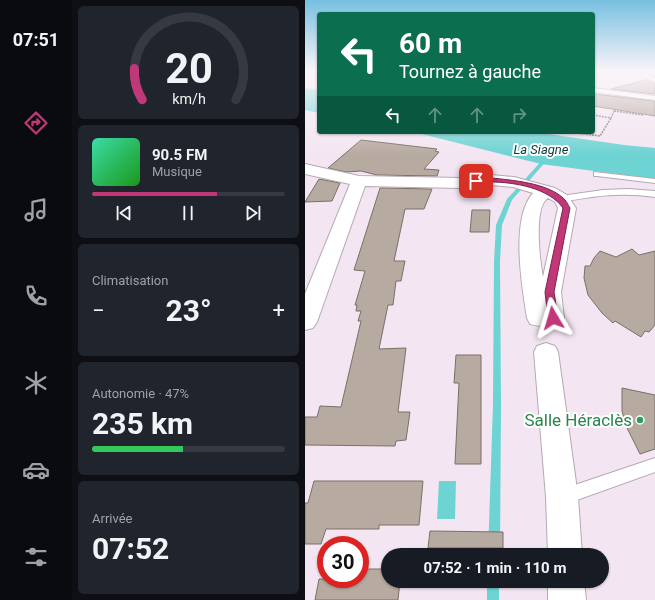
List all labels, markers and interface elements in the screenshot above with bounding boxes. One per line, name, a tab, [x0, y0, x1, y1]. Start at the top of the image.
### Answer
text: 60 m	[399, 27, 462, 60]
icon: left	[333, 28, 385, 80]
text: 07:51	[13, 29, 59, 50]
text: 20	[165, 44, 212, 93]
text: Tournez à gauche	[399, 61, 541, 82]
text: km/h	[172, 91, 205, 107]
icon: left	[382, 104, 404, 126]
icon: ahead	[424, 104, 446, 126]
icon: ahead	[466, 104, 488, 126]
icon: right	[508, 104, 530, 126]
icon: directions	[22, 109, 50, 137]
water label: La Siagne	[514, 142, 569, 157]
text: 90.5 FM	[152, 146, 207, 164]
text: Musique	[152, 164, 202, 179]
pin	[459, 164, 493, 198]
icon: arrive	[465, 170, 487, 192]
icon: music	[22, 196, 50, 224]
icon: previous	[113, 202, 135, 224]
icon: pause	[177, 202, 199, 224]
icon: next	[242, 202, 264, 224]
text: Climatisation	[92, 273, 168, 288]
icon: phone	[22, 282, 50, 310]
text: 23°	[165, 293, 212, 328]
position arrow	[532, 297, 574, 339]
text: −	[92, 298, 105, 323]
text: +	[273, 298, 285, 323]
icon: climate	[22, 369, 50, 397]
text: Autonomie · 47%	[92, 386, 189, 401]
text: 235 km	[92, 406, 193, 441]
place label: Salle Héraclès	[525, 410, 632, 430]
marker: Salle Héraclès	[635, 415, 645, 425]
icon: car	[22, 456, 50, 484]
text: Arrivée	[92, 511, 132, 526]
text: 07:52	[92, 531, 169, 566]
speed limit sign: 30	[317, 536, 369, 588]
icon: filters	[22, 543, 50, 571]
text: 07:52 · 1 min · 110 m	[424, 559, 566, 577]

